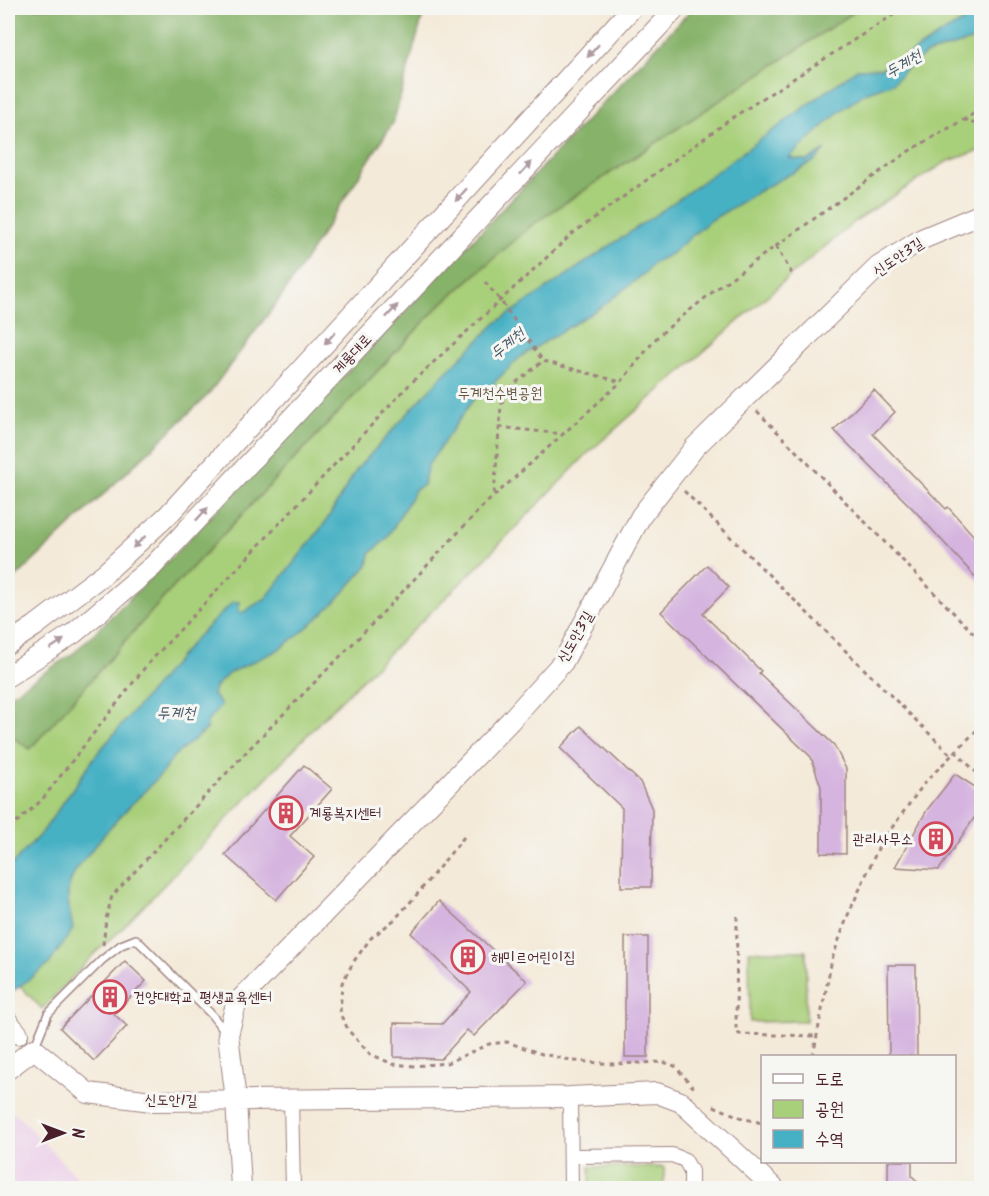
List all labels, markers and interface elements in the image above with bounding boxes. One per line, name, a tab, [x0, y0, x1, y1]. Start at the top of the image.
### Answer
one-way arrow	[587, 43, 600, 58]
water label: 두계천	[881, 43, 929, 85]
one-way arrow	[518, 162, 532, 176]
one-way arrow	[454, 187, 468, 202]
street label: 신도안3길	[868, 232, 929, 284]
one-way arrow	[385, 303, 399, 318]
water label: 두계천	[485, 321, 532, 366]
street label: 계룡대로	[327, 329, 378, 381]
one-way arrow	[323, 331, 337, 346]
park label: 두계천수변공원	[458, 382, 542, 406]
one-way arrow	[194, 508, 208, 522]
one-way arrow	[132, 535, 147, 548]
street label: 신도안3길	[551, 607, 600, 668]
one-way arrow	[49, 639, 65, 650]
water label: 두계천	[157, 701, 197, 726]
building icon: 계룡복지센터	[268, 795, 304, 831]
place label: 계룡복지센터	[309, 802, 381, 826]
building icon: 관리사무소	[918, 821, 954, 857]
place label: 관리사무소	[853, 828, 913, 852]
building icon: 해미르어린이집	[450, 939, 486, 975]
place label: 해미르어린이집	[491, 946, 576, 970]
building icon: 건양대학교 평생교육센터	[92, 979, 128, 1015]
place label: 건양대학교 평생교육센터	[133, 986, 272, 1010]
legend	[761, 1055, 956, 1163]
text: 도로	[815, 1066, 844, 1095]
street label: 신도안1길	[144, 1089, 198, 1113]
text: 공원	[815, 1096, 844, 1125]
north arrow	[33, 1103, 93, 1163]
text: 수역	[815, 1126, 844, 1155]
text: N	[64, 1128, 89, 1138]

